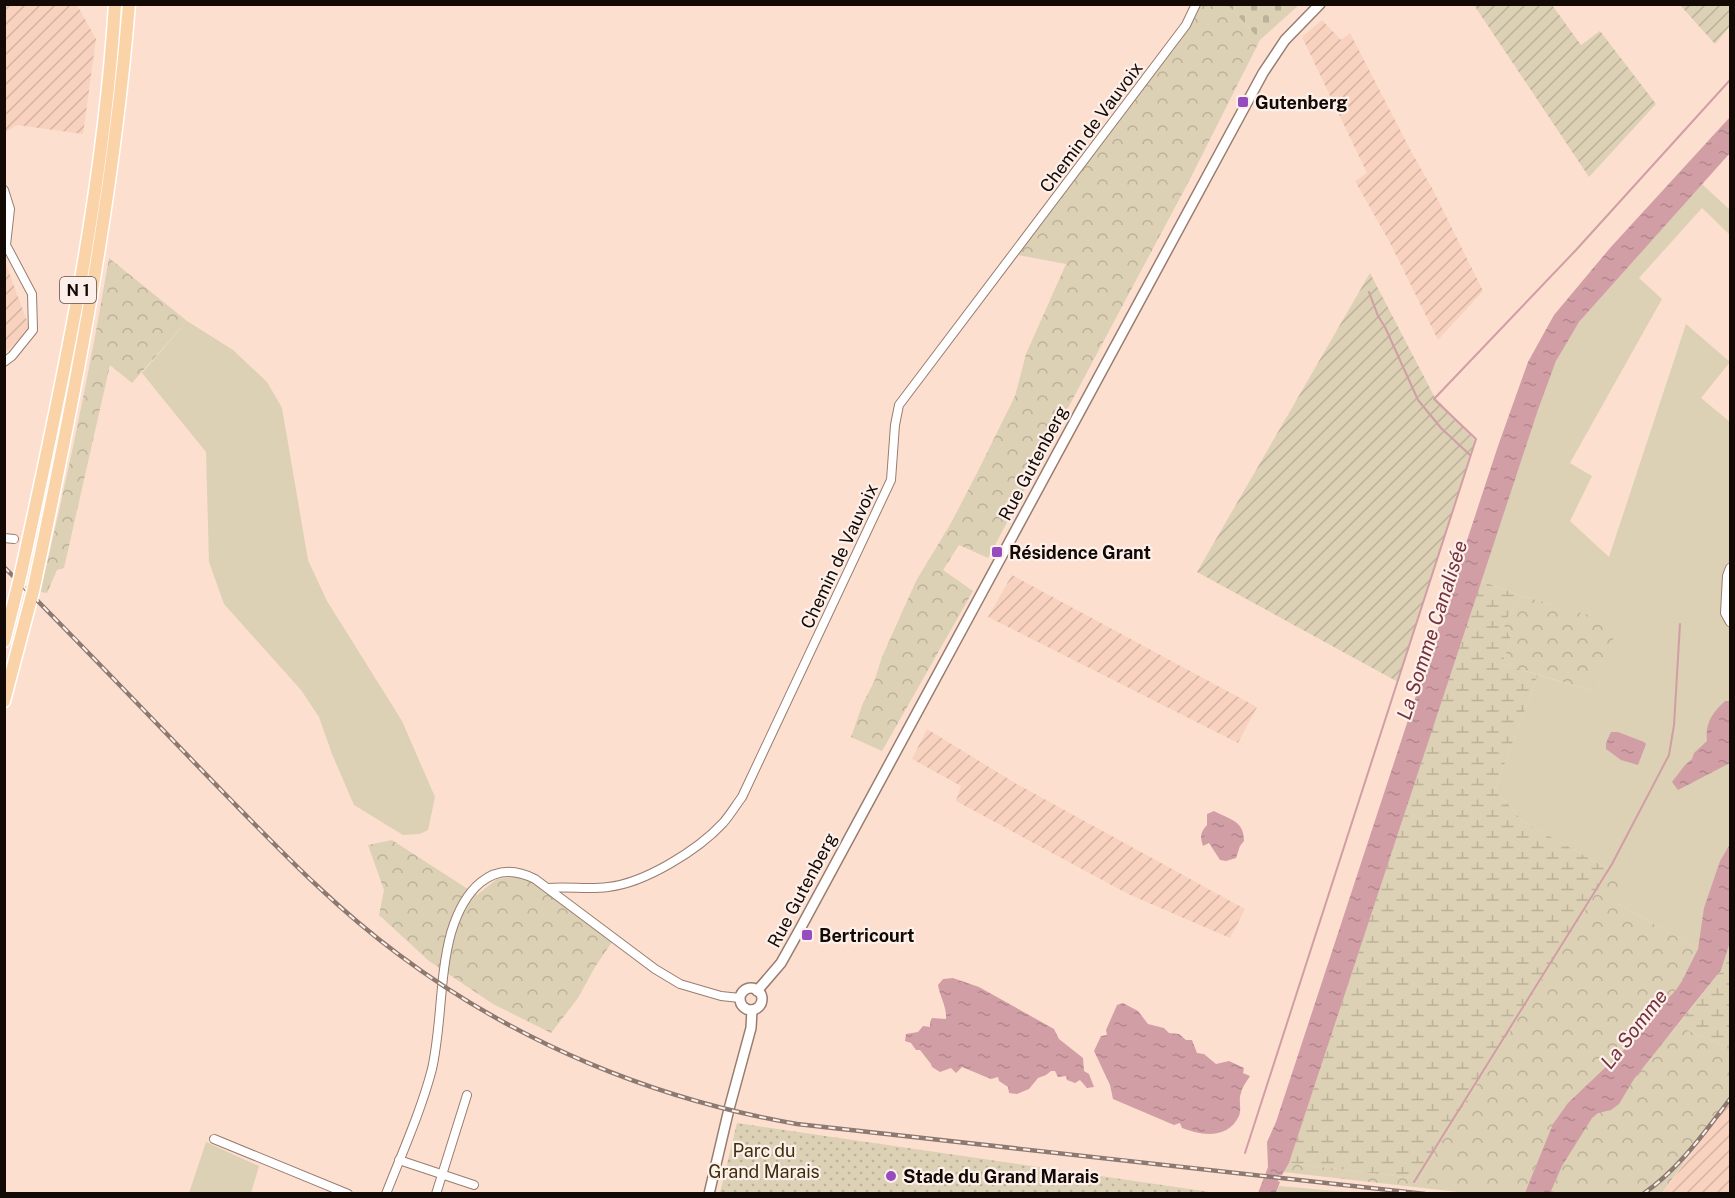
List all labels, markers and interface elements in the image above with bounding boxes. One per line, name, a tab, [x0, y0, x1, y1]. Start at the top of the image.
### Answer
street label: Chemin de Vauvoix	[1035, 58, 1147, 196]
place label: Gutenberg	[1255, 92, 1348, 113]
marker: Gutenberg	[1236, 95, 1250, 109]
road number: N 1	[60, 277, 96, 303]
street label: Rue Gutenberg	[994, 402, 1072, 524]
street label: Chemin de Vauvoix	[796, 480, 882, 632]
water label: La Somme Canalisée	[1392, 537, 1472, 723]
place label: Résidence Grant	[1009, 542, 1151, 563]
marker: Résidence Grant	[990, 545, 1004, 559]
street label: Rue Gutenberg	[763, 829, 841, 951]
place label: Bertricourt	[819, 925, 915, 946]
marker: Bertricourt	[800, 928, 814, 942]
water label: La Somme	[1596, 984, 1673, 1074]
park label: Parc du Grand Marais	[708, 1140, 820, 1182]
place label: Stade du Grand Marais	[903, 1166, 1099, 1187]
marker: Stade du Grand Marais	[884, 1169, 898, 1183]

